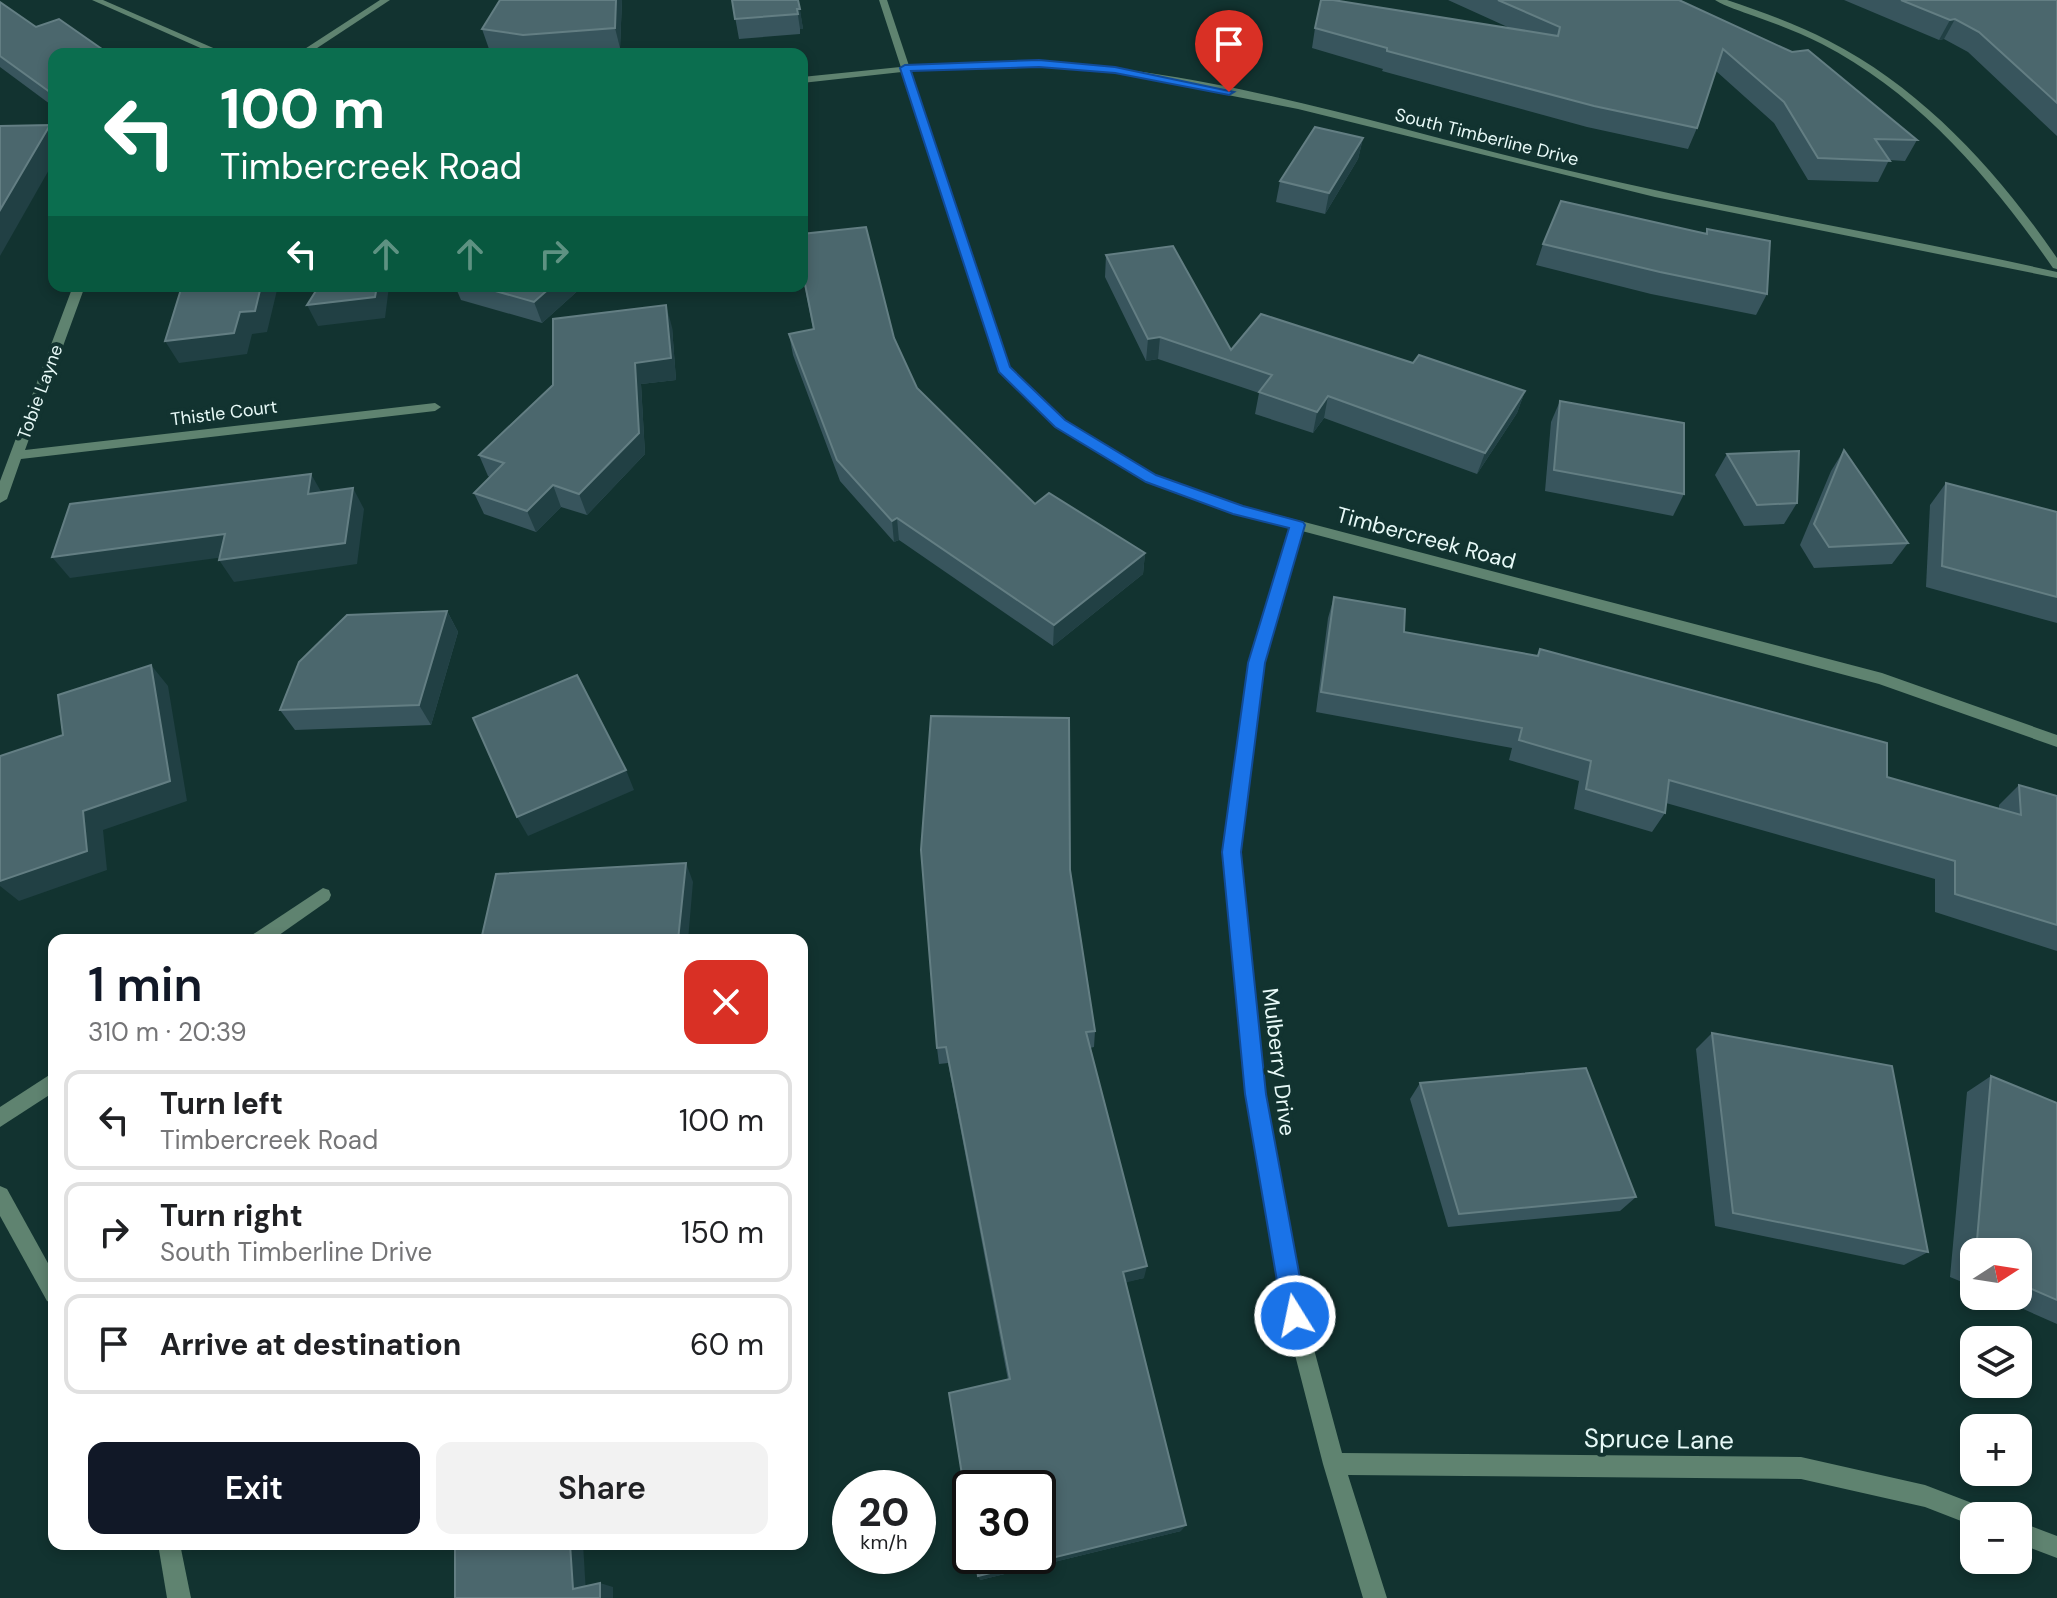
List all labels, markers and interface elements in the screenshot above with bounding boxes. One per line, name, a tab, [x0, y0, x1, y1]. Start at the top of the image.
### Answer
pin	[1195, 10, 1263, 92]
icon: arrive	[1207, 22, 1251, 66]
text: 100 m	[220, 72, 385, 145]
icon: left	[88, 80, 192, 184]
street label: South Timberline Drive	[1393, 103, 1581, 171]
text: Timbercreek Road	[220, 143, 522, 190]
icon: left	[280, 232, 324, 276]
icon: ahead	[364, 232, 408, 276]
icon: ahead	[448, 232, 492, 276]
icon: right	[532, 232, 576, 276]
street label: Tobie Layne	[12, 341, 68, 443]
street label: Thistle Court	[169, 395, 279, 431]
street label: Timbercreek Road	[1333, 500, 1519, 576]
text: 1 min	[88, 953, 203, 1016]
button: close	[684, 960, 768, 1044]
street label: Mulberry Drive	[1256, 986, 1302, 1138]
text: 310 m · 20:39	[88, 1015, 247, 1049]
text: Turn left	[160, 1084, 283, 1123]
icon: left	[92, 1098, 136, 1142]
text: 100 m	[679, 1101, 764, 1140]
text: Timbercreek Road	[160, 1123, 378, 1157]
text: Turn right	[160, 1196, 303, 1235]
icon: right	[92, 1210, 136, 1254]
text: 150 m	[681, 1213, 764, 1252]
text: South Timberline Drive	[160, 1235, 432, 1269]
north arrow	[1960, 1238, 2032, 1310]
map controls	[1960, 1238, 2032, 1574]
position arrow	[1253, 1274, 1337, 1358]
icon: arrive	[92, 1322, 136, 1366]
text: Arrive at destination	[160, 1325, 461, 1364]
text: 60 m	[690, 1325, 764, 1364]
button: layers	[1960, 1326, 2032, 1398]
button: +	[1960, 1414, 2032, 1486]
street label: Spruce Lane	[1584, 1421, 1734, 1457]
button: Exit	[88, 1442, 420, 1534]
button: Share	[436, 1442, 768, 1534]
speed limit sign: 30	[952, 1470, 1056, 1574]
text: 20	[858, 1486, 910, 1538]
button: −	[1960, 1502, 2032, 1574]
text: km/h	[860, 1529, 908, 1555]

